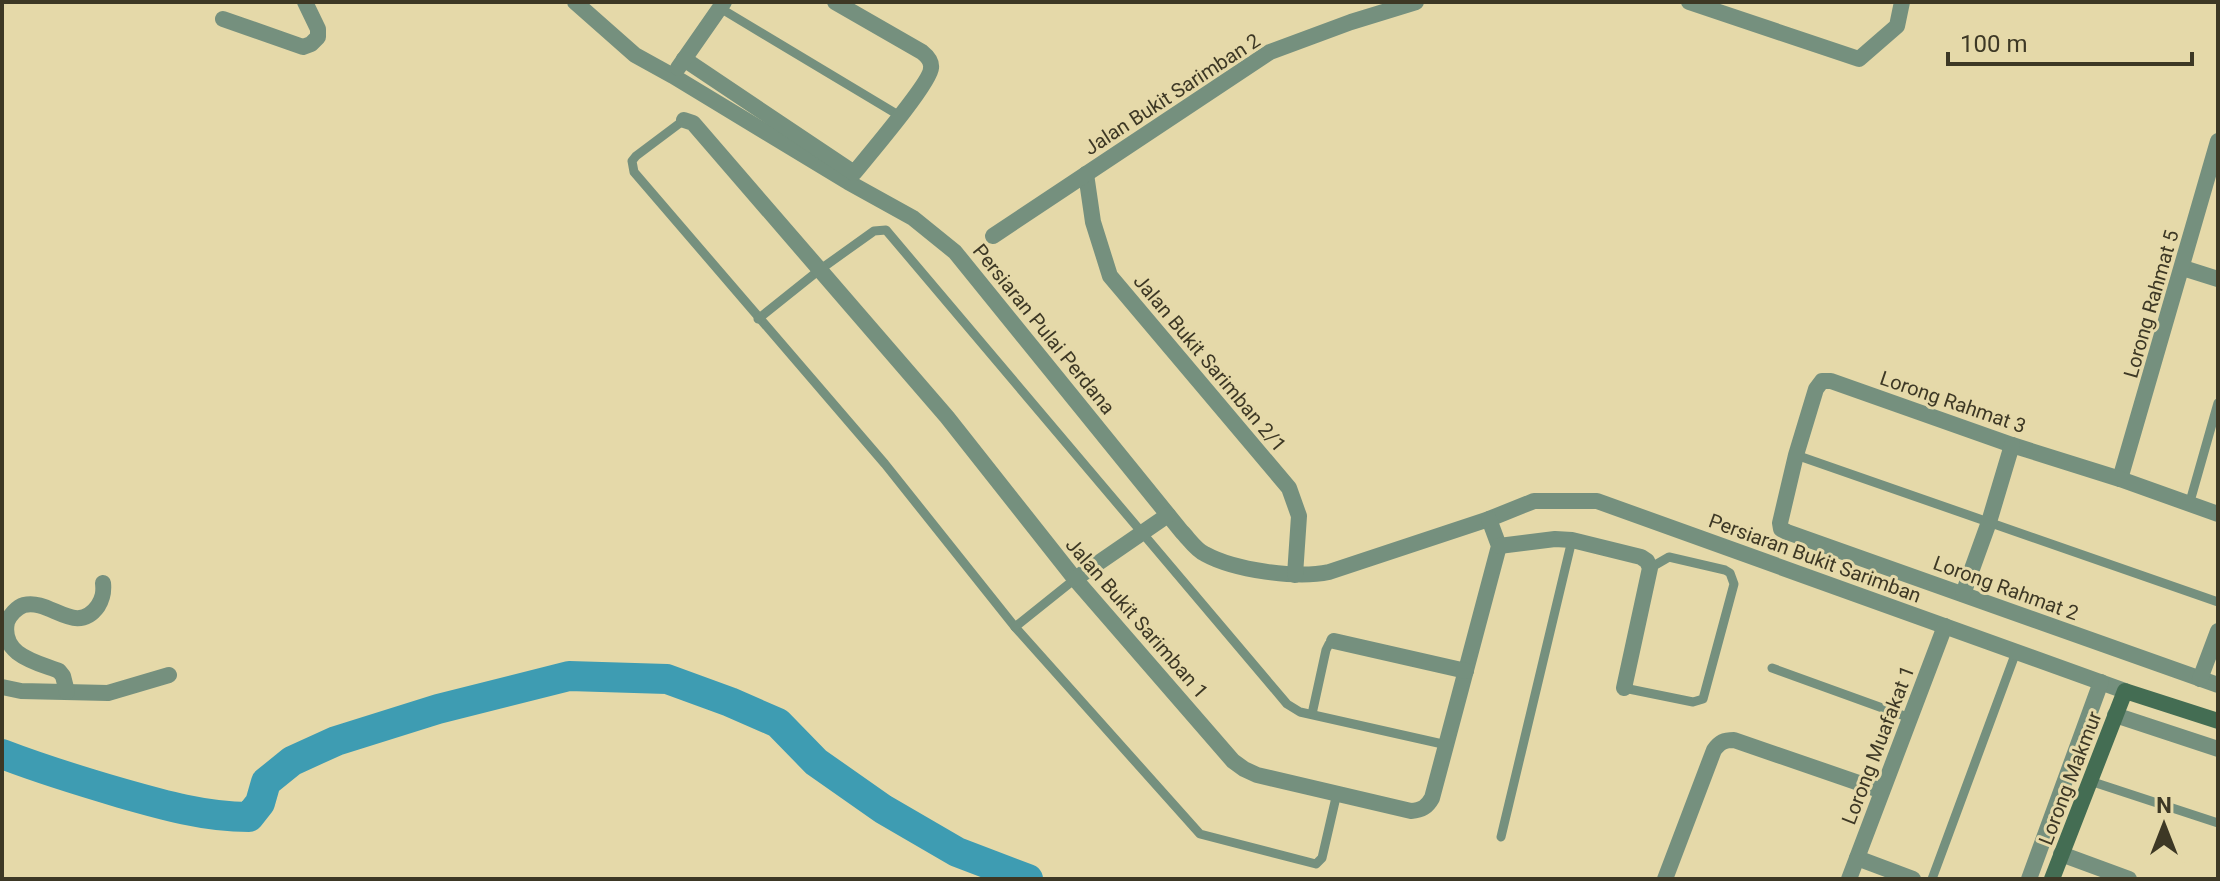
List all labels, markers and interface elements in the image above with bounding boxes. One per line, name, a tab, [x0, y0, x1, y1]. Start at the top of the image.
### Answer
scale bar	[1948, 16, 2192, 66]
street label: Jalan Bukit Sarimban 2	[1080, 28, 1264, 160]
text: 100 m	[1960, 30, 2027, 58]
street label: Lorong Rahmat 5	[2118, 227, 2184, 381]
street label: Persiaran Pulai Perdana	[968, 239, 1120, 419]
street label: Jalan Bukit Sarimban 2/1	[1129, 269, 1291, 457]
street label: Lorong Rahmat 3	[1877, 366, 2029, 438]
street label: Persiaran Bukit Sarimban	[1706, 508, 1924, 608]
street label: Jalan Bukit Sarimban 1	[1061, 533, 1213, 703]
street label: Lorong Rahmat 2	[1930, 551, 2082, 625]
street label: Lorong Muafakat 1	[1837, 662, 1919, 828]
street label: Lorong Makmur	[2033, 708, 2107, 848]
north arrow	[2124, 785, 2204, 865]
text: N	[2156, 793, 2172, 818]

